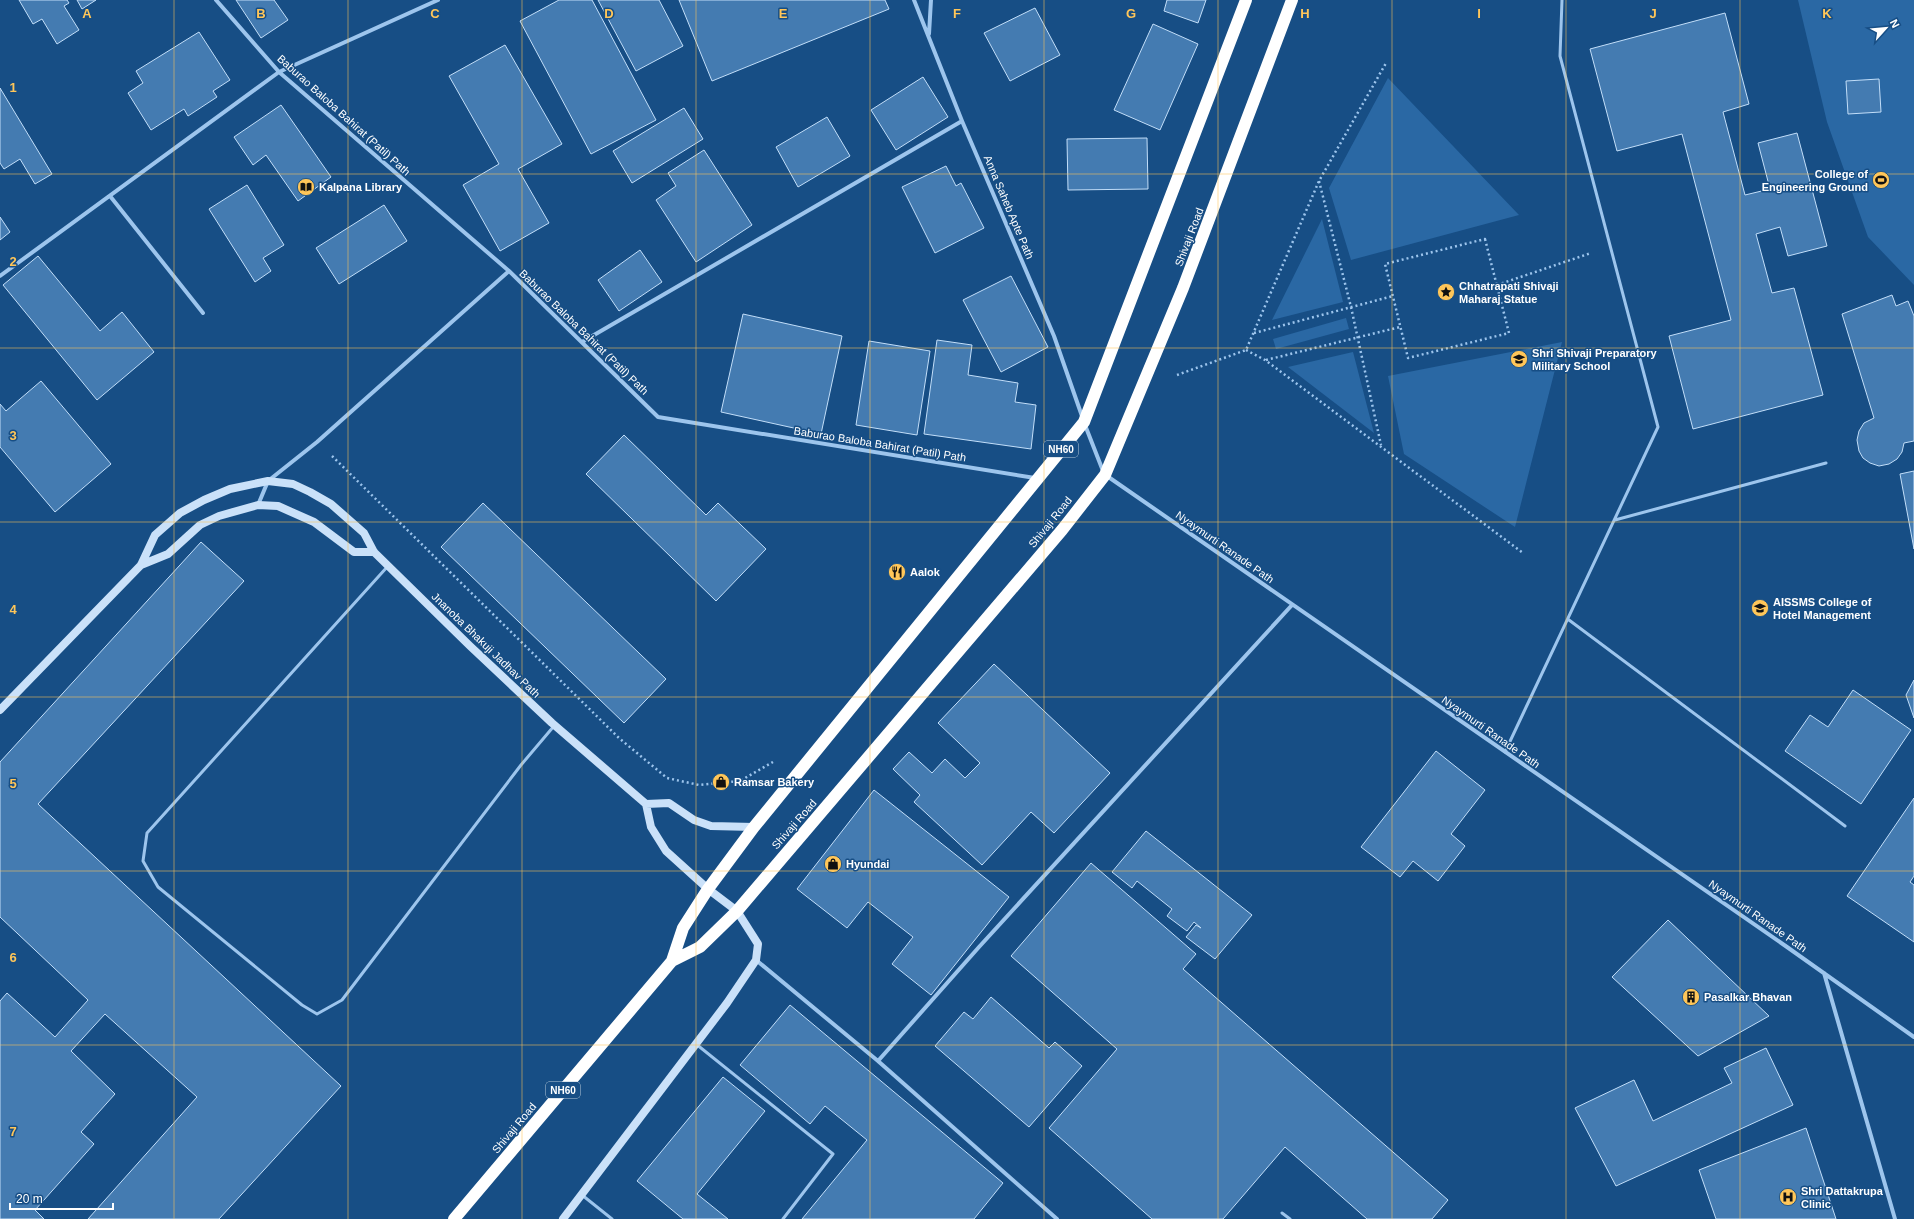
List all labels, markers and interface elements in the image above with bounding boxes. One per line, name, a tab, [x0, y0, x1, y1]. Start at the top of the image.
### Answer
text: A	[82, 6, 92, 21]
text: B	[256, 6, 266, 21]
text: C	[430, 6, 440, 21]
text: D	[604, 6, 614, 21]
text: E	[779, 6, 788, 21]
text: F	[953, 6, 961, 21]
text: G	[1126, 6, 1136, 21]
text: H	[1300, 6, 1310, 21]
text: I	[1477, 6, 1481, 21]
text: J	[1649, 6, 1657, 21]
text: K	[1822, 6, 1832, 21]
north arrow	[1866, 8, 1906, 48]
text: N	[1888, 17, 1902, 30]
street label: Baburao Baloba Bahirat (Patil) Path	[275, 52, 413, 178]
text: 1	[9, 80, 17, 95]
street label: Anna Saheb Apte Path	[982, 153, 1036, 261]
place label: College of Engineering Ground	[1762, 168, 1868, 193]
sports icon: College of Engineering Ground	[1871, 170, 1891, 190]
library icon: Kalpana Library	[296, 177, 316, 197]
place label: Kalpana Library	[319, 181, 403, 193]
street label: Shivaji Road	[1172, 206, 1206, 268]
text: 2	[9, 254, 17, 269]
street label: Baburao Baloba Bahirat (Patil) Path	[517, 267, 651, 397]
place label: Chhatrapati Shivaji Maharaj Statue	[1459, 280, 1559, 305]
place icon: Chhatrapati Shivaji Maharaj Statue	[1436, 282, 1456, 302]
place label: Shri Shivaji Preparatory Military School	[1532, 347, 1658, 372]
school or university icon: Shri Shivaji Preparatory Military School	[1509, 349, 1529, 369]
street label: Baburao Baloba Bahirat (Patil) Path	[793, 424, 967, 464]
text: 3	[9, 428, 17, 443]
road number: NH60	[1044, 441, 1078, 457]
street label: Shivaji Road	[1026, 494, 1074, 550]
street label: Nyaymurti Ranade Path	[1174, 509, 1276, 585]
restaurant icon: Aalok	[887, 562, 907, 582]
place label: Aalok	[910, 566, 941, 578]
street label: Jnanoba Bhakuji Jadhav Path	[429, 590, 543, 700]
place label: AISSMS College of Hotel Management	[1773, 596, 1872, 621]
school or university icon: AISSMS College of Hotel Management	[1750, 598, 1770, 618]
text: 4	[9, 602, 17, 617]
street label: Nyaymurti Ranade Path	[1440, 694, 1542, 770]
shop icon: Ramsar Bakery	[711, 772, 731, 792]
text: 5	[9, 776, 17, 791]
place label: Ramsar Bakery	[734, 776, 815, 788]
street label: Shivaji Road	[769, 797, 819, 851]
shop icon: Hyundai	[823, 854, 843, 874]
place label: Hyundai	[846, 858, 889, 870]
street label: Nyaymurti Ranade Path	[1707, 878, 1809, 954]
text: 6	[9, 950, 17, 965]
building icon: Pasalkar Bhavan	[1681, 987, 1701, 1007]
place label: Pasalkar Bhavan	[1704, 991, 1792, 1003]
road number: NH60	[546, 1082, 580, 1098]
street label: Shivaji Road	[490, 1100, 538, 1156]
text: 7	[9, 1124, 17, 1139]
scale bar	[10, 1185, 113, 1211]
place label: Shri Dattakrupa Clinic	[1801, 1185, 1884, 1210]
hospital icon: Shri Dattakrupa Clinic	[1778, 1187, 1798, 1207]
text: 20 m	[16, 1192, 43, 1206]

